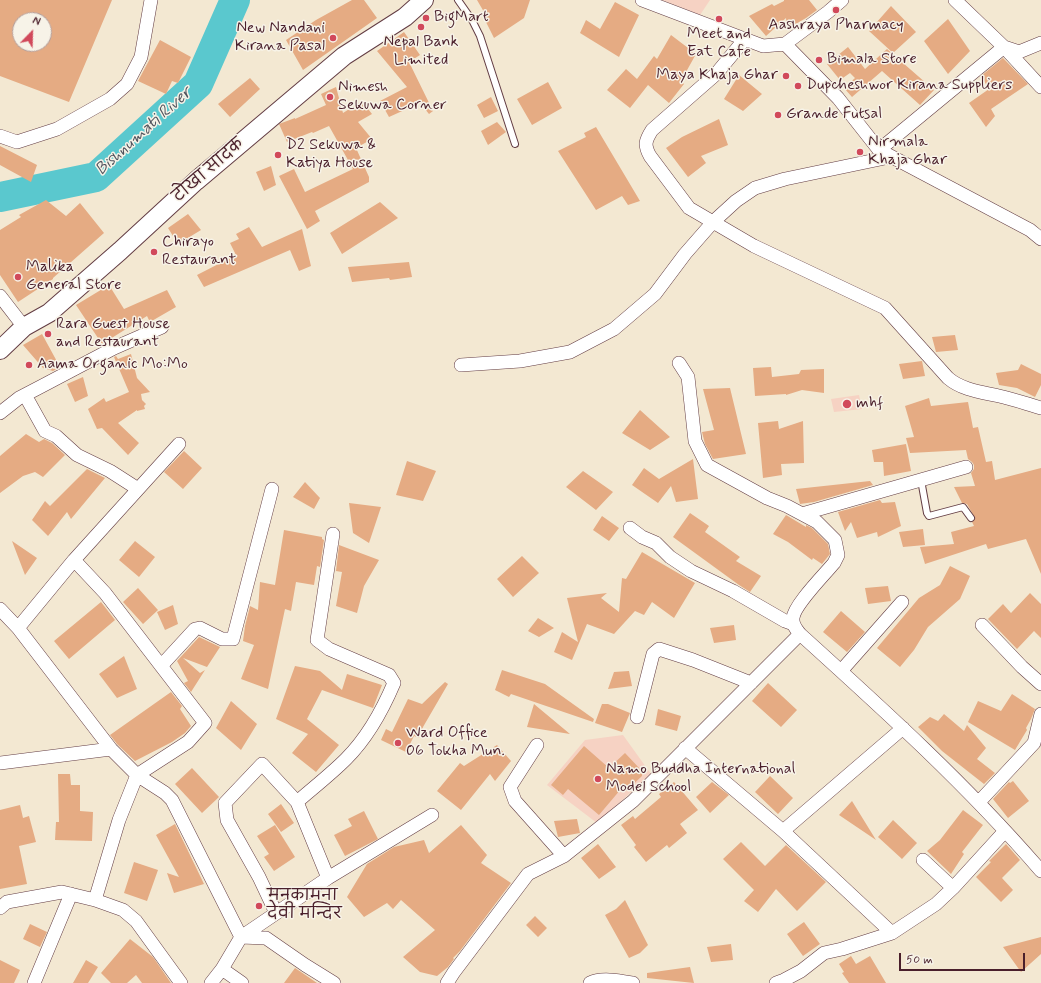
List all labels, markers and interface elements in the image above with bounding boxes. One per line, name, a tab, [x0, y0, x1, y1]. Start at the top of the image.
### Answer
marker: Aashraya Pharmacy	[831, 5, 841, 15]
place label: BigMart	[434, 8, 489, 28]
north arrow	[12, 12, 52, 52]
marker: BigMart	[421, 13, 431, 23]
text: N	[30, 14, 42, 30]
marker: Meet and Eat Cafe	[714, 14, 724, 24]
place label: Aashraya Pharmacy	[768, 16, 904, 36]
place label: New Nandani Kirana Pasal	[235, 19, 325, 57]
marker: Nepal Bank Limited	[416, 22, 426, 32]
place label: Meet and Eat Cafe	[687, 25, 751, 63]
marker: New Nandani Kirana Pasal	[328, 33, 338, 43]
place label: Nepal Bank Limited	[383, 33, 459, 71]
place label: Bimala Store	[827, 50, 917, 70]
marker: Bimala Store	[814, 55, 824, 65]
place label: Maya Khaja Ghar	[656, 66, 778, 86]
marker: Maya Khaja Ghar	[781, 71, 791, 81]
place label: Dupcheshwor Kirana Suppliers	[806, 76, 1012, 96]
place label: Nimesh Sekuwa Corner	[338, 78, 447, 116]
marker: Dupcheshwor Kirana Suppliers	[793, 81, 803, 91]
water label: Bishnumati River	[92, 84, 196, 180]
marker: Nimesh Sekuwa Corner	[325, 92, 335, 102]
place label: Grande Futsal	[786, 105, 882, 125]
marker: Grande Futsal	[773, 110, 783, 120]
place label: Nirmala Khaja Ghar	[868, 133, 947, 171]
street label: टोखा सादक	[170, 135, 248, 207]
place label: D2 Sekuwa & Katiya House	[286, 136, 376, 174]
marker: Nirmala Khaja Ghar	[855, 147, 865, 157]
marker: D2 Sekuwa & Katiya House	[273, 150, 283, 160]
place label: Chirayo Restaurant	[162, 233, 236, 271]
marker: Chirayo Restaurant	[149, 247, 159, 257]
place label: Malika General Store	[26, 258, 121, 296]
marker: Malika General Store	[13, 272, 23, 282]
place label: Rara Guest House and Restaurant	[56, 315, 170, 353]
marker: Rara Guest House and Restaurant	[43, 329, 53, 339]
place label: Aama Organic Mo:Mo	[37, 355, 188, 375]
marker: Aama Organic Mo:Mo	[24, 360, 34, 370]
place label: mhf	[856, 394, 883, 414]
marker: mhf	[841, 398, 853, 410]
place label: Ward Office 06 Tokha Mun.	[406, 724, 505, 762]
marker: Ward Office 06 Tokha Mun.	[393, 738, 403, 748]
place label: Namo Buddha International Model School	[606, 760, 796, 798]
marker: Namo Buddha International Model School	[593, 774, 603, 784]
place label: मनकामना देवी मन्दिर	[267, 887, 342, 925]
marker: मनकामना देवी मन्दिर	[254, 901, 264, 911]
scale bar	[901, 945, 1027, 971]
text: 50 m	[906, 952, 933, 968]

